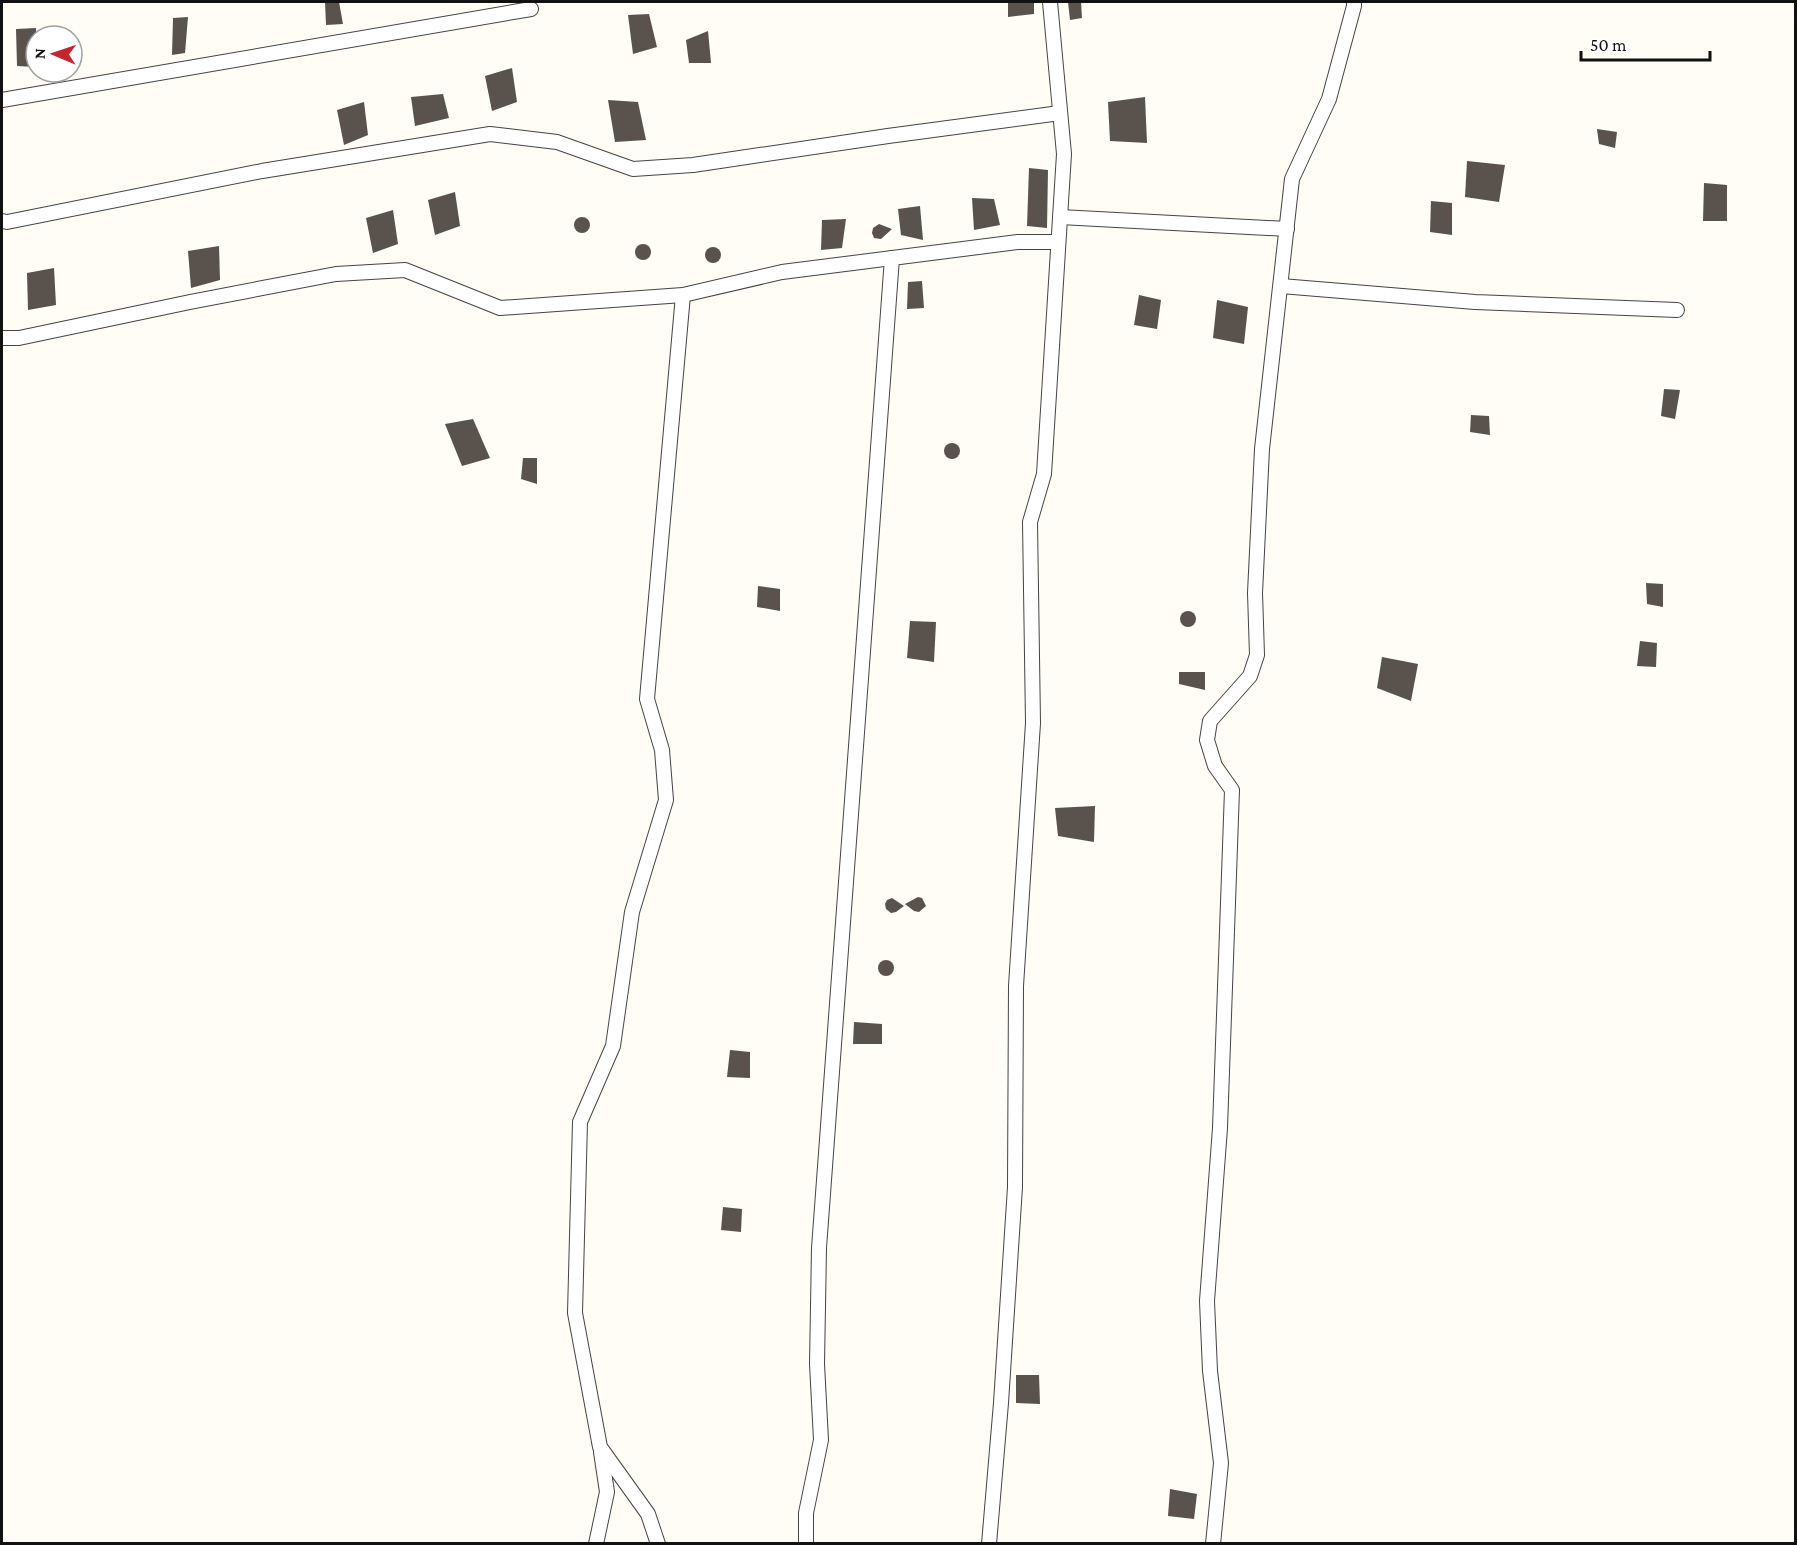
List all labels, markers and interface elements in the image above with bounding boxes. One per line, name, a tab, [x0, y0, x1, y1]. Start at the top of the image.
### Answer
north arrow	[24, 24, 84, 84]
scale bar	[1581, 24, 1710, 62]
text: 50 m	[1590, 35, 1627, 55]
text: N	[31, 48, 48, 59]

